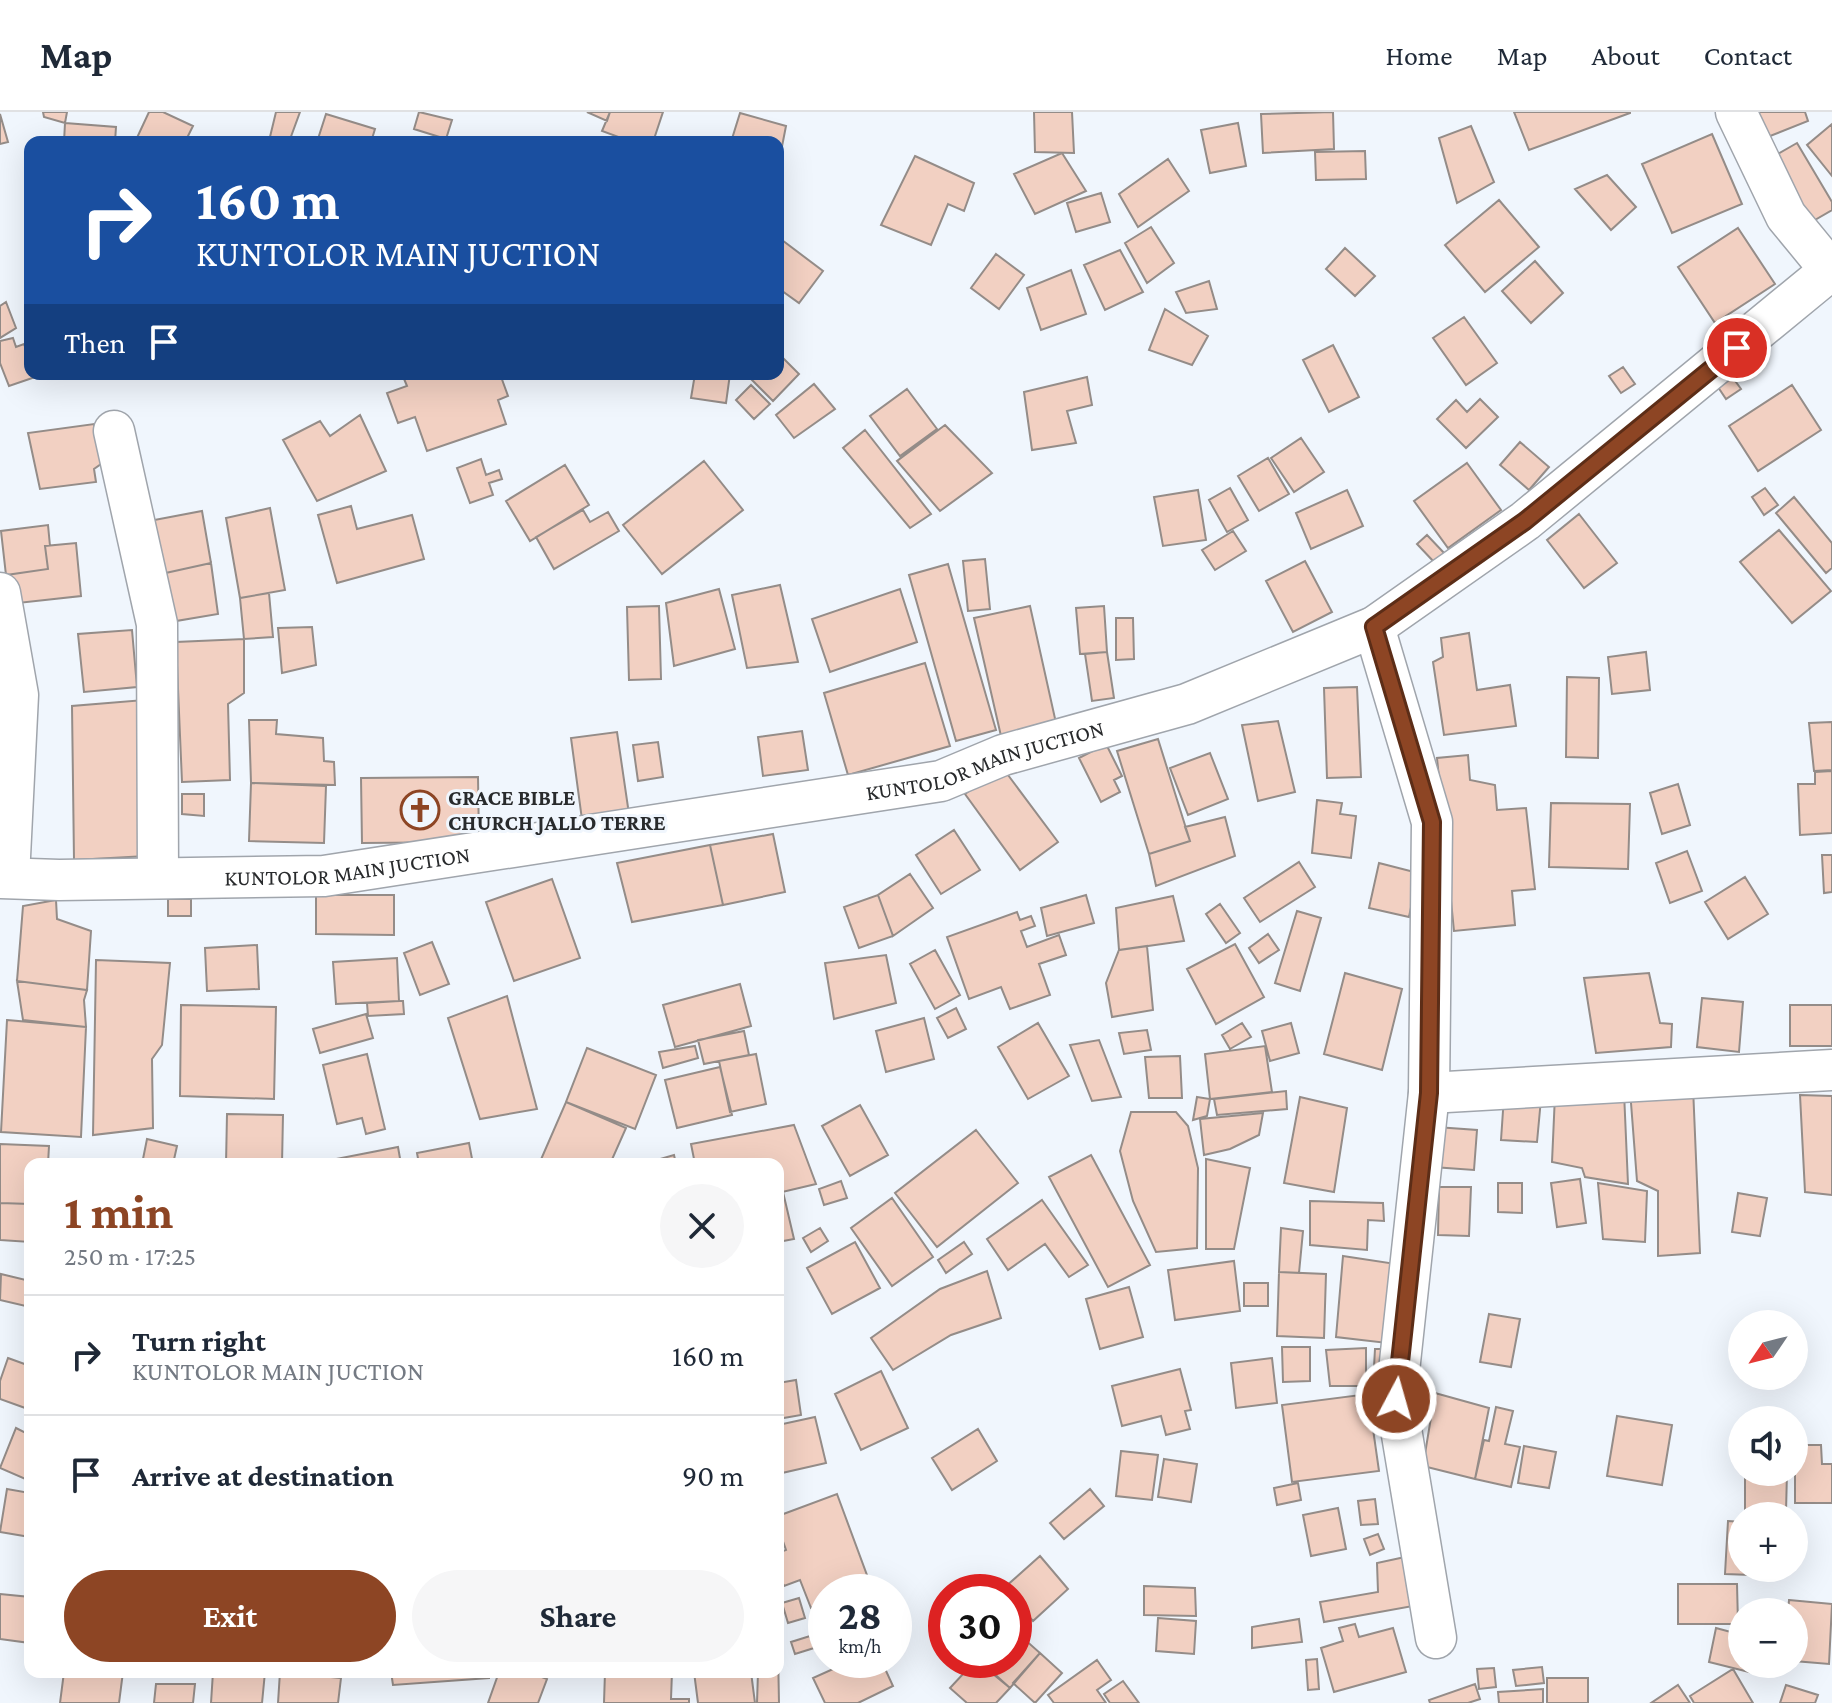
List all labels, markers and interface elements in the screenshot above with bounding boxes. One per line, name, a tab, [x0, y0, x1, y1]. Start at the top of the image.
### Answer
text: Map	[40, 34, 113, 76]
text: Home	[1386, 40, 1453, 71]
text: Map	[1497, 40, 1548, 71]
text: About	[1592, 40, 1660, 71]
text: Contact	[1704, 40, 1792, 71]
icon: right	[64, 168, 168, 272]
text: 160 m	[196, 169, 340, 231]
text: KUNTOLOR MAIN JUCTION	[196, 234, 600, 274]
pin	[1703, 314, 1771, 382]
icon: arrive	[142, 320, 186, 364]
text: Then	[64, 326, 126, 359]
icon: arrive	[1715, 326, 1759, 370]
street label: KUNTOLOR MAIN JUCTION	[864, 715, 1107, 805]
place label: GRACE BIBLE CHURCH JALLO TERRE	[448, 785, 666, 835]
church icon: GRACE BIBLE CHURCH JALLO TERRE	[399, 789, 441, 831]
street label: KUNTOLOR MAIN JUCTION	[224, 841, 472, 890]
button: close	[660, 1184, 744, 1268]
text: 1 min	[64, 1185, 173, 1238]
text: 250 m · 17:25	[64, 1242, 196, 1271]
north arrow	[1728, 1310, 1808, 1390]
map controls	[1728, 1310, 1808, 1678]
text: Turn right	[132, 1324, 266, 1357]
icon: right	[64, 1333, 108, 1377]
text: 160 m	[672, 1339, 744, 1372]
text: KUNTOLOR MAIN JUCTION	[132, 1357, 424, 1386]
position arrow	[1354, 1357, 1438, 1441]
button: sound	[1728, 1406, 1808, 1486]
icon: arrive	[64, 1453, 108, 1497]
text: Arrive at destination	[132, 1459, 394, 1492]
text: 90 m	[682, 1459, 744, 1492]
button: +	[1728, 1502, 1808, 1582]
button: Exit	[64, 1570, 396, 1662]
button: Share	[412, 1570, 744, 1662]
speed limit sign: 30	[928, 1574, 1032, 1678]
text: 28	[838, 1593, 882, 1638]
button: −	[1728, 1598, 1808, 1678]
text: km/h	[838, 1635, 882, 1657]

